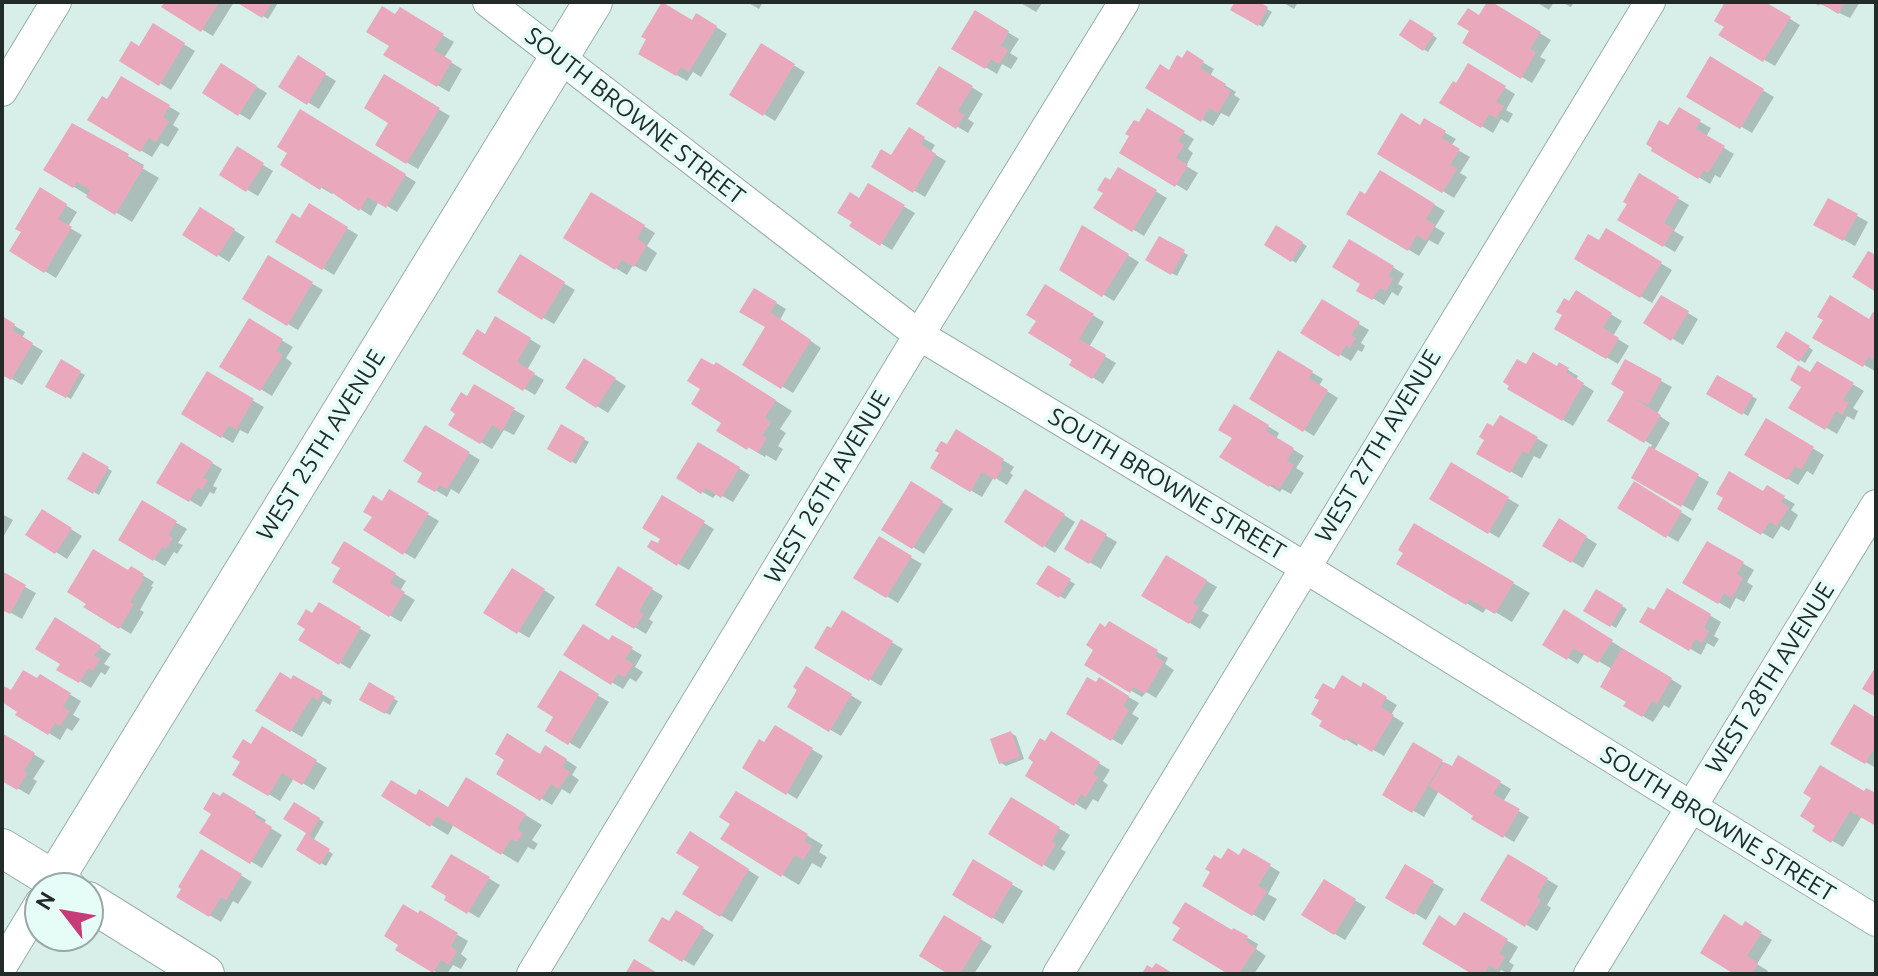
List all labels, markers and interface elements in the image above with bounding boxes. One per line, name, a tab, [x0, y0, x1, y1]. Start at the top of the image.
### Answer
street label: SOUTH BROWNE STREET	[519, 21, 751, 211]
street label: WEST 25TH AVENUE	[251, 344, 391, 546]
street label: WEST 27TH AVENUE	[1309, 344, 1447, 548]
street label: WEST 26TH AVENUE	[758, 385, 896, 589]
street label: SOUTH BROWNE STREET	[1043, 402, 1291, 566]
street label: WEST 28TH AVENUE	[1700, 577, 1840, 779]
street label: SOUTH BROWNE STREET	[1595, 740, 1841, 908]
north arrow	[24, 872, 104, 952]
text: N	[30, 887, 60, 914]

